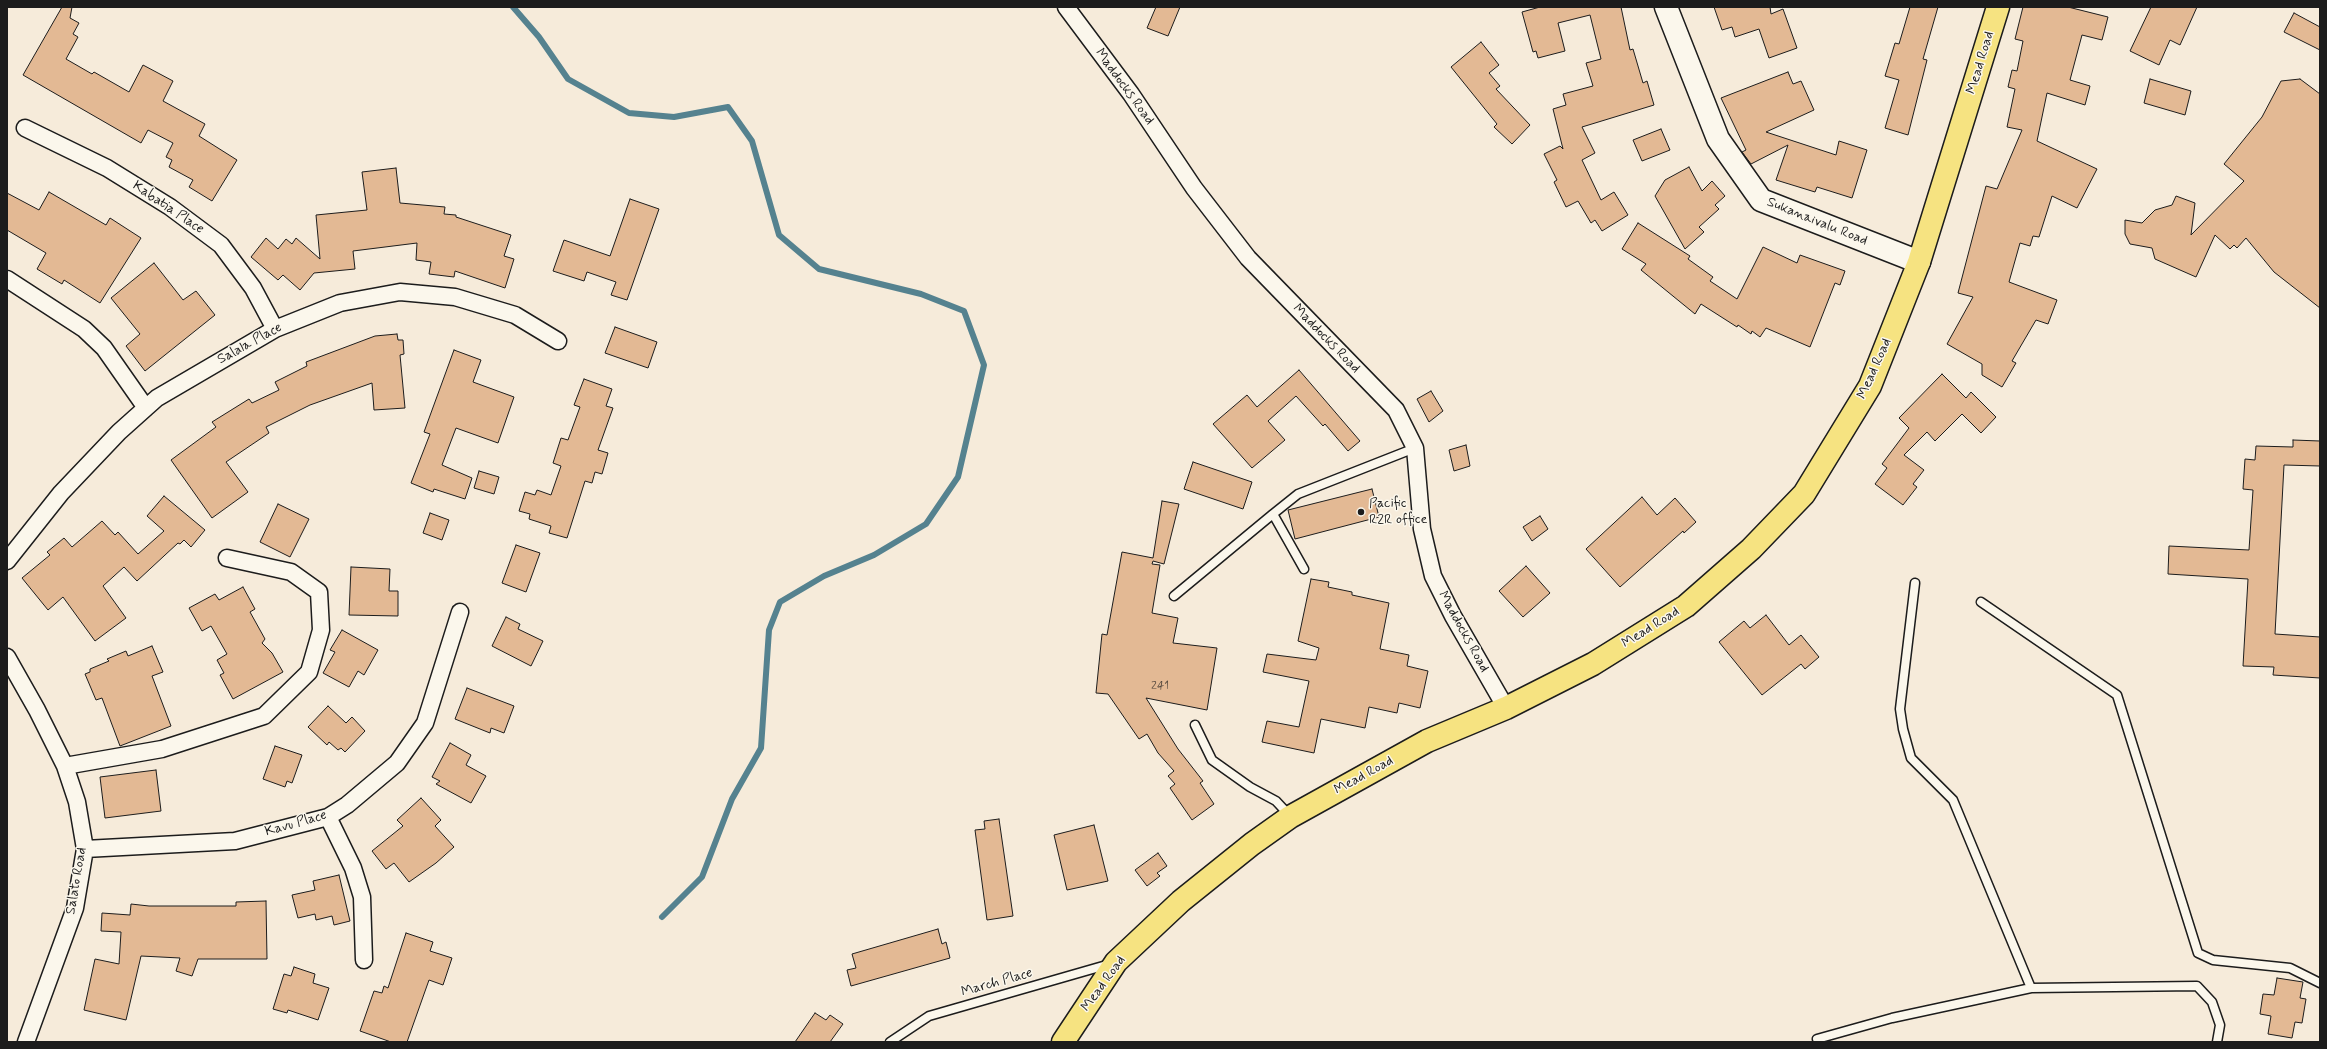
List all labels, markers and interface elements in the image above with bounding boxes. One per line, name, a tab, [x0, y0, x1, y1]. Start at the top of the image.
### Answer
street label: Mead Road	[1963, 30, 1999, 96]
street label: Maddocks Road	[1091, 46, 1157, 128]
street label: Kabatia Place	[129, 178, 207, 238]
street label: Sukanaivalu Road	[1764, 194, 1870, 250]
street label: Maddocks Road	[1289, 301, 1363, 377]
street label: Salala Place	[215, 319, 285, 369]
street label: Mead Road	[1854, 336, 1896, 402]
place label: Pacific R2R office	[1369, 496, 1427, 528]
marker: Pacific R2R office	[1356, 507, 1366, 517]
street label: Maddocks Road	[1434, 589, 1492, 675]
street label: Mead Road	[1619, 604, 1683, 652]
house number: 241	[1151, 679, 1169, 693]
street label: Mead Road	[1332, 753, 1396, 799]
street label: Kavu Place	[263, 807, 329, 841]
street label: Salato Road	[63, 846, 91, 916]
street label: Mead Road	[1078, 953, 1130, 1015]
street label: March Place	[959, 965, 1035, 1001]

